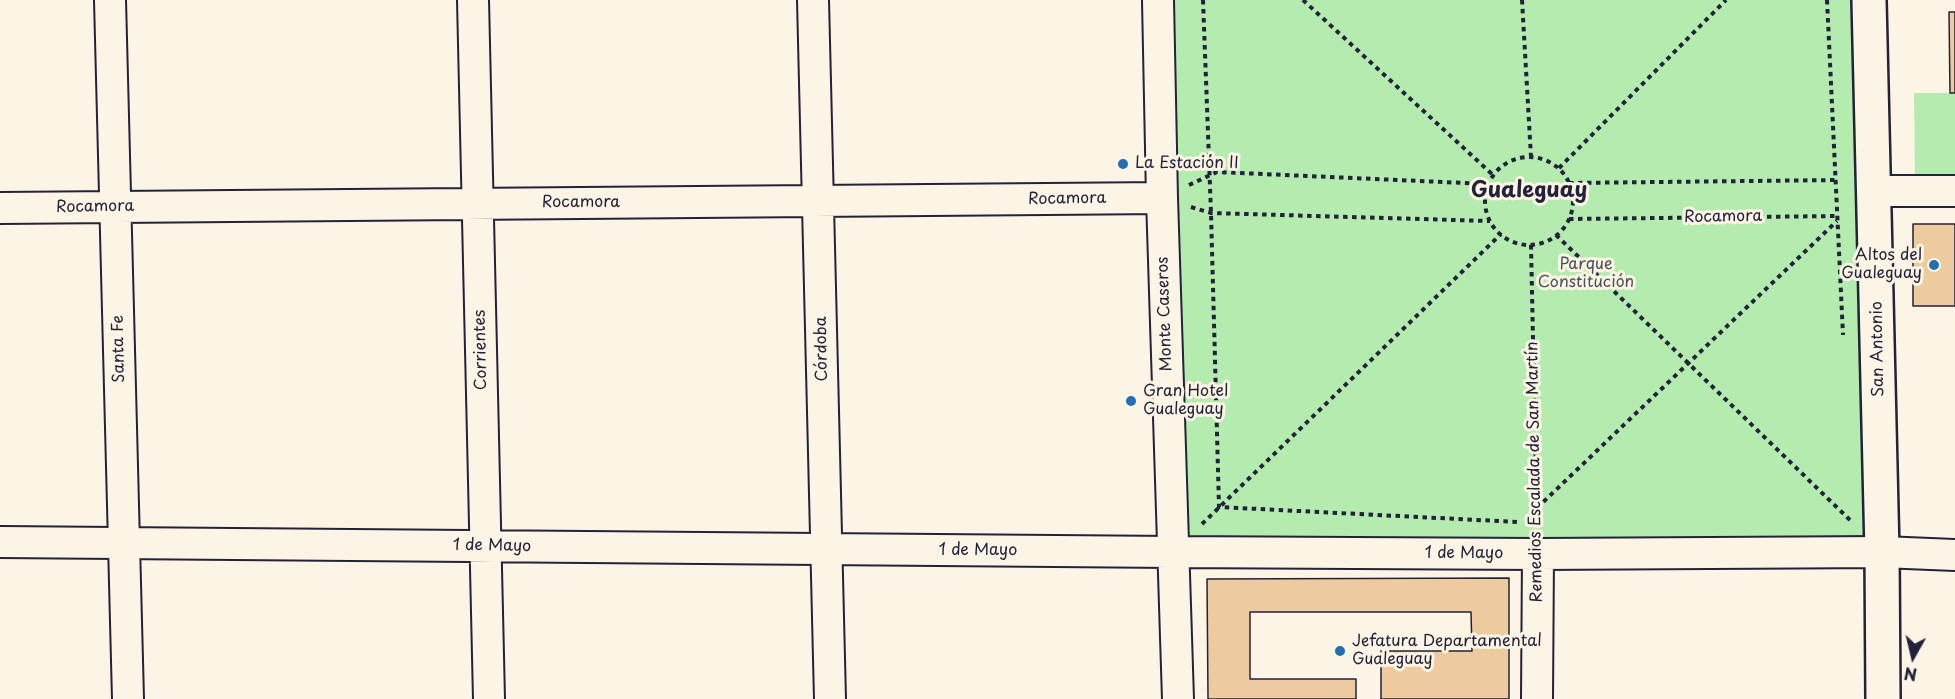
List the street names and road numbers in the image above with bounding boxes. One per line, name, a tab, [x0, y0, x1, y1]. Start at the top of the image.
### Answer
street label: Rocamora	[1028, 189, 1106, 209]
street label: Rocamora	[542, 193, 620, 213]
street label: Rocamora	[56, 197, 134, 217]
street label: Rocamora	[1684, 207, 1762, 227]
street label: Monte Caseros	[1153, 256, 1177, 372]
street label: San Antonio	[1868, 301, 1888, 397]
street label: Corrientes	[471, 310, 491, 390]
street label: Santa Fe	[109, 315, 129, 383]
street label: Córdoba	[812, 316, 832, 382]
street label: Remedios Escalada de San Martín	[1523, 341, 1547, 603]
street label: 1 de Mayo	[453, 536, 531, 556]
street label: 1 de Mayo	[939, 541, 1017, 561]
street label: 1 de Mayo	[1425, 544, 1503, 564]

